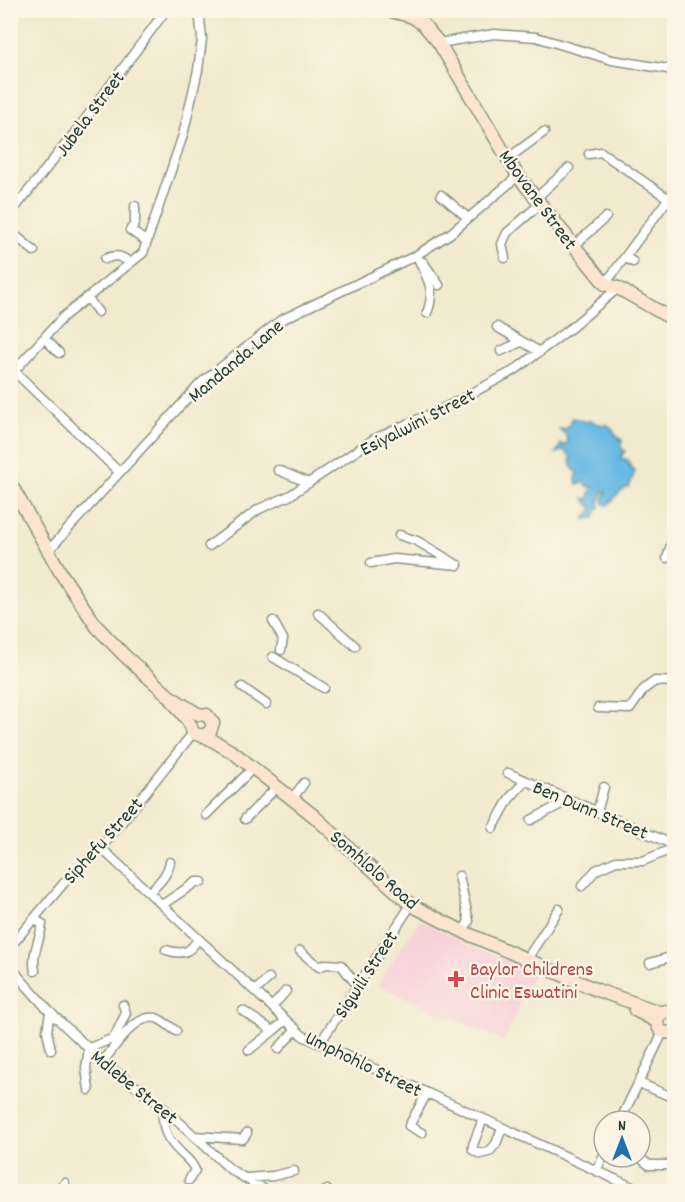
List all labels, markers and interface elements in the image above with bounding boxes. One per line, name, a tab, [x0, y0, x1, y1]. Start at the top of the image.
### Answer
street label: Jubela Street	[50, 66, 133, 163]
street label: Mbovane Street	[490, 145, 583, 257]
street label: Mandanda Lane	[183, 314, 291, 411]
street label: Esiyalwini Street	[356, 383, 481, 465]
street label: Ben Dunn Street	[528, 775, 652, 849]
street label: Siphefu Street	[58, 792, 151, 892]
street label: Somhlolo Road	[322, 825, 424, 918]
street label: Sigwili Street	[329, 926, 406, 1025]
place label: Baylor Childrens Clinic Eswatini	[470, 957, 593, 1008]
marker: Baylor Childrens Clinic Eswatini	[447, 970, 465, 988]
street label: Umphohlo Street	[300, 1025, 426, 1106]
street label: Mdlebe Street	[83, 1044, 183, 1132]
north arrow	[592, 1109, 652, 1169]
text: N	[618, 1115, 626, 1138]

